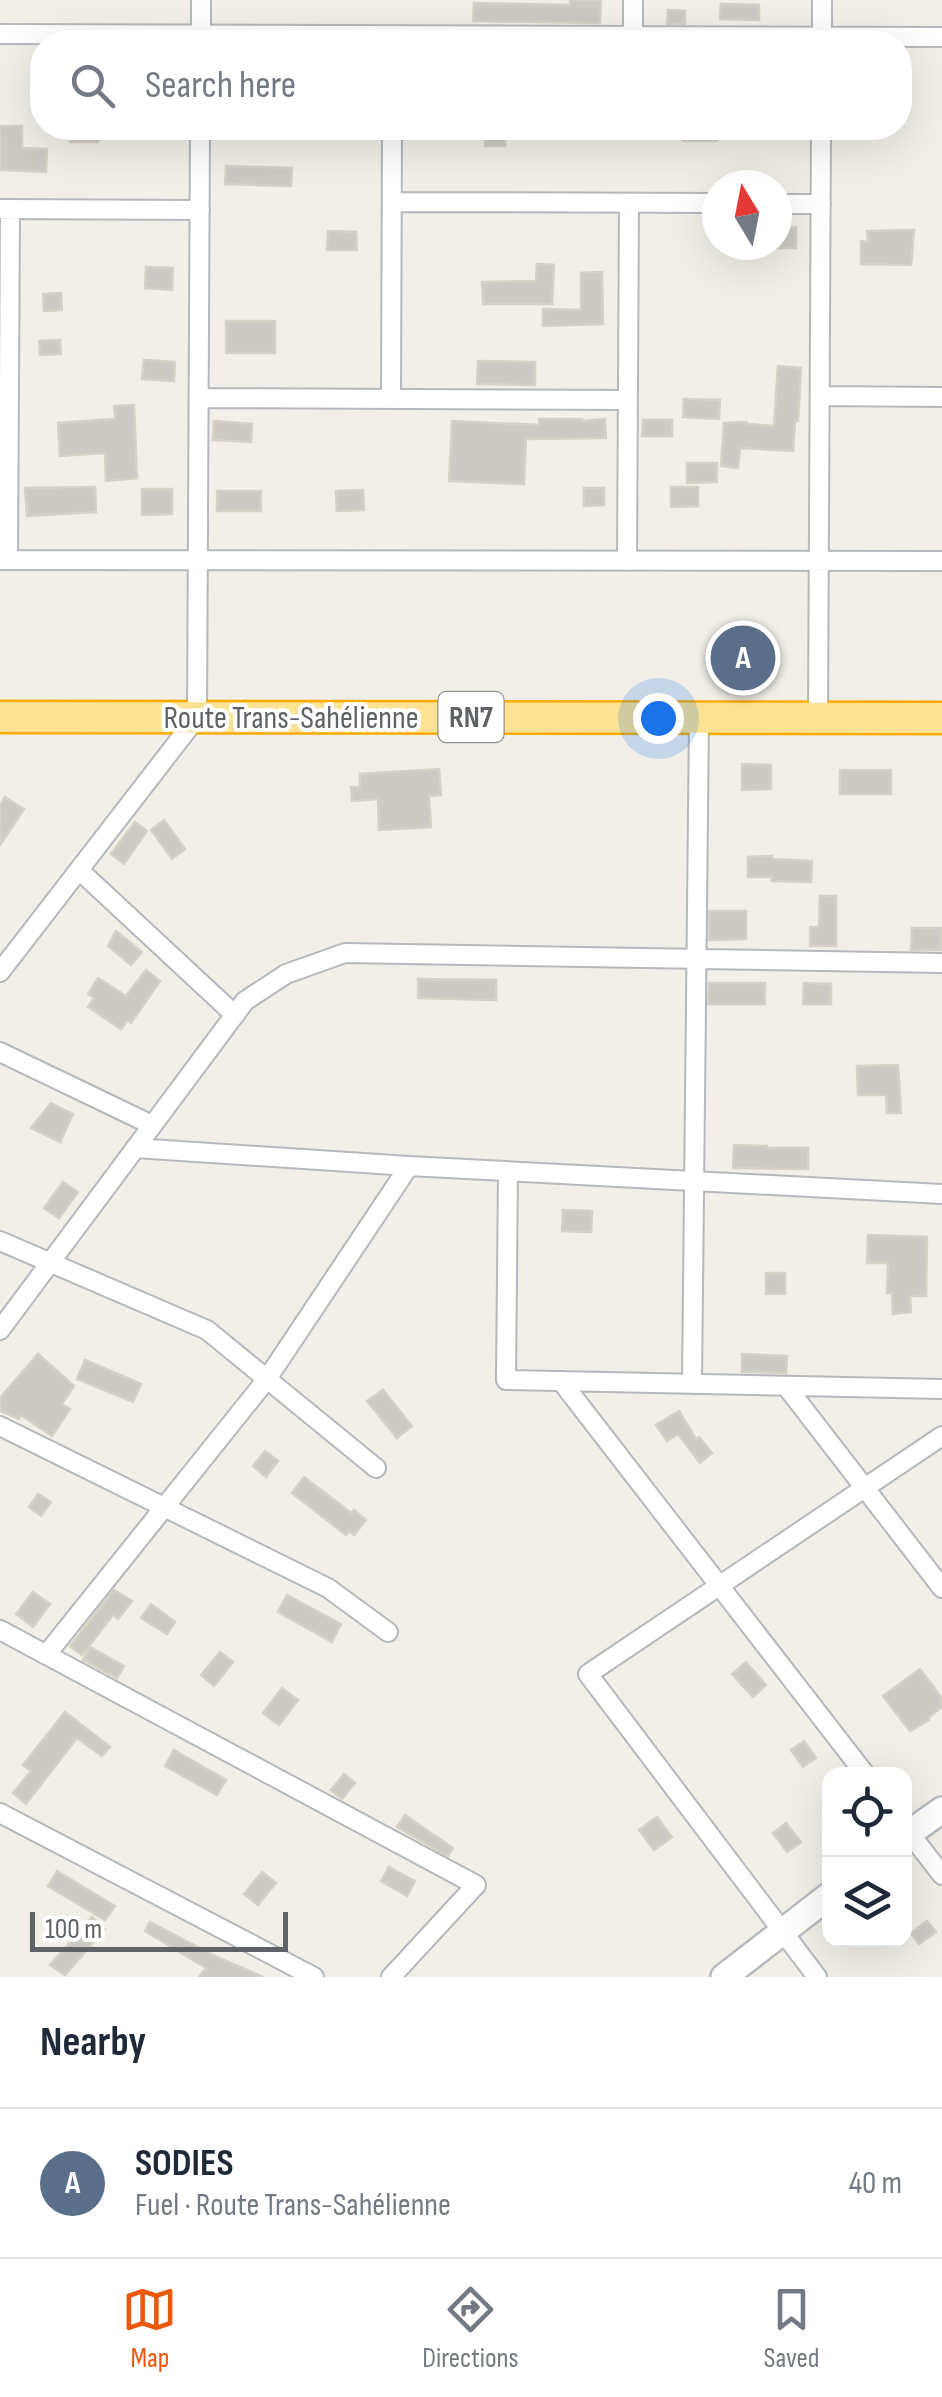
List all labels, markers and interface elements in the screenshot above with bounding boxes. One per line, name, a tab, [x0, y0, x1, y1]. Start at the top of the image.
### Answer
search box	[30, 30, 912, 140]
icon: search	[65, 58, 120, 113]
text: Search here	[145, 63, 296, 108]
north arrow	[702, 170, 792, 260]
pin: A	[710, 620, 776, 696]
road number: RN7	[438, 692, 504, 742]
your location	[633, 693, 684, 744]
street label: Route Trans-Sahélienne	[163, 699, 419, 738]
map controls	[822, 1767, 912, 1947]
button: locate	[822, 1767, 912, 1857]
button: layers	[822, 1857, 912, 1947]
scale bar	[30, 1907, 288, 1952]
text: 100 m	[45, 1913, 102, 1946]
text: Nearby	[40, 2017, 146, 2068]
text: SODIES	[135, 2141, 234, 2186]
text: A	[65, 2164, 80, 2203]
text: 40 m	[849, 2164, 902, 2203]
text: Fuel · Route Trans-Sahélienne	[135, 2186, 451, 2225]
tab: Map	[122, 2282, 177, 2375]
tab: Directions	[422, 2282, 519, 2375]
tab: Saved	[763, 2282, 820, 2375]

